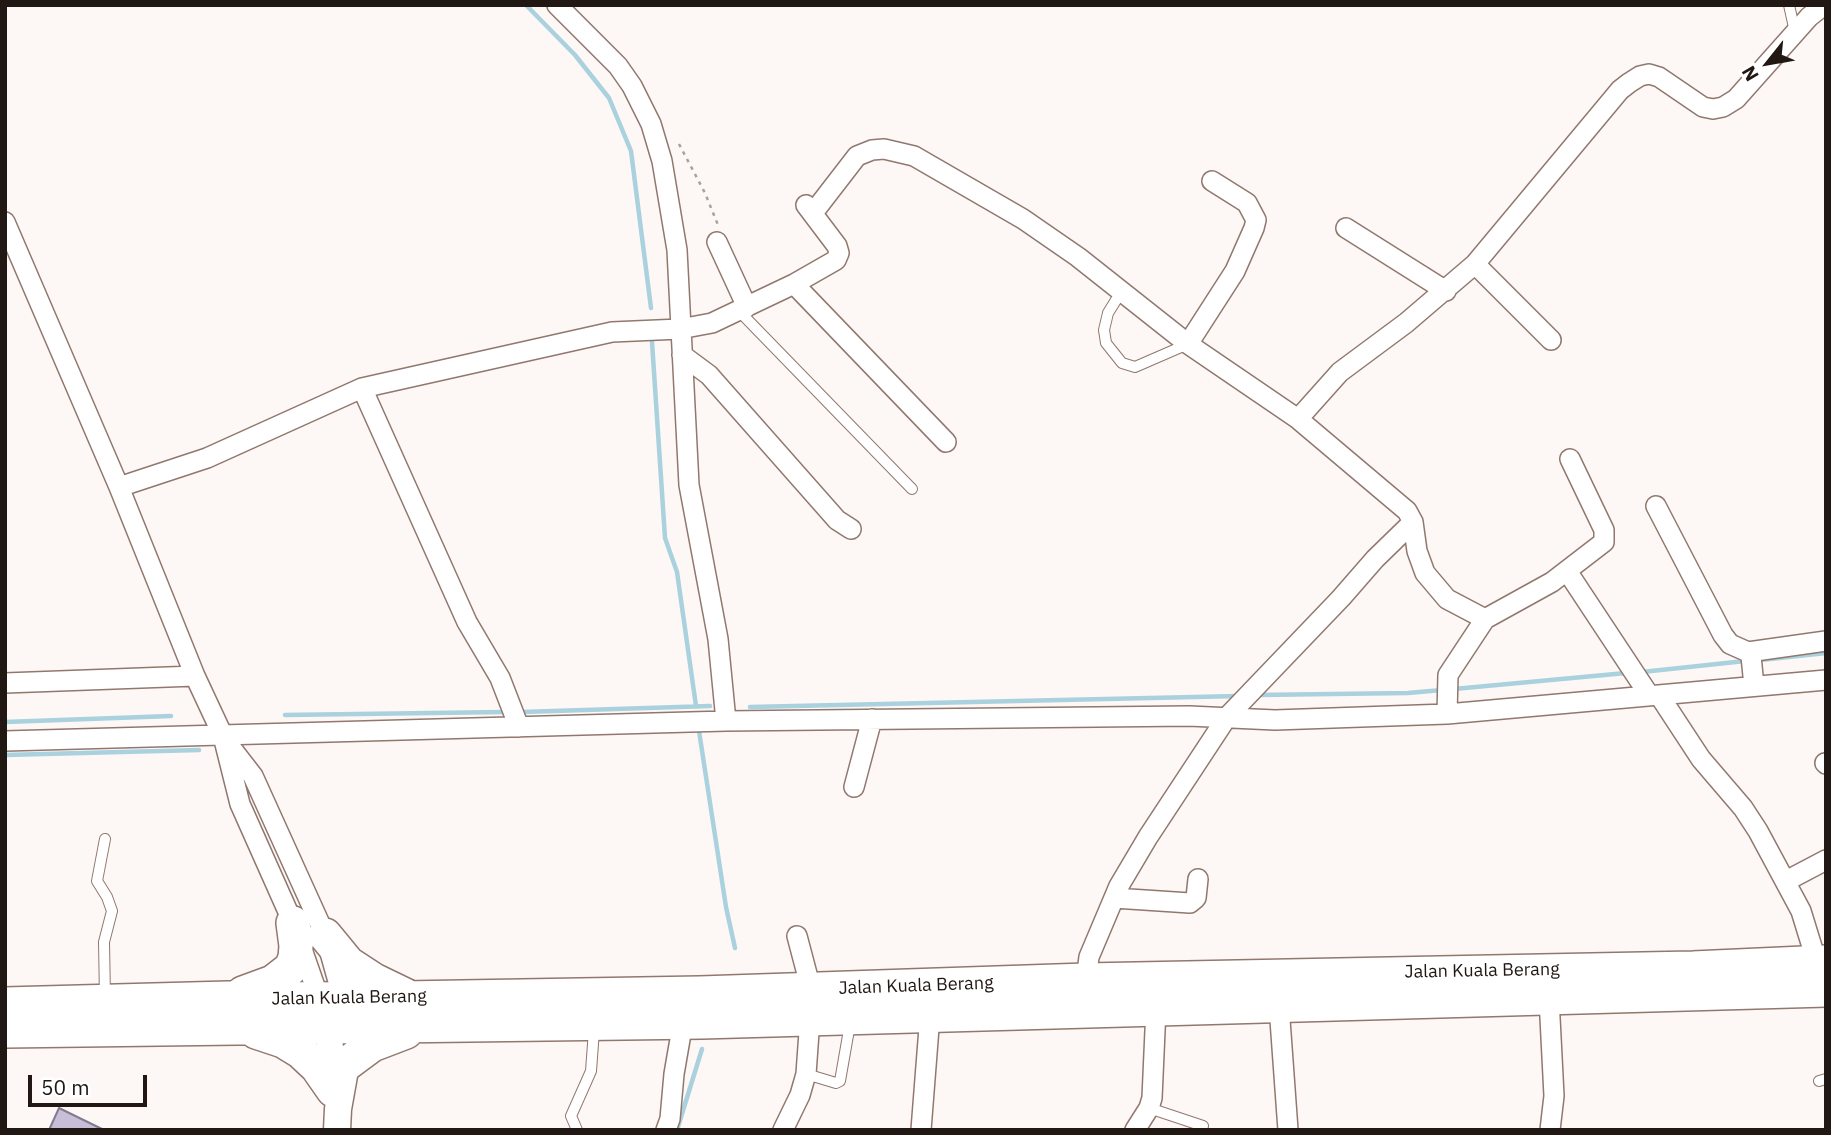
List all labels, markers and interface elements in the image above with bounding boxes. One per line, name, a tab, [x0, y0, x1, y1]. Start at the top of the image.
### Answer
north arrow	[1733, 28, 1803, 98]
text: N	[1736, 62, 1764, 86]
street label: Jalan Kuala Berang	[1404, 959, 1560, 983]
street label: Jalan Kuala Berang	[838, 973, 994, 999]
street label: Jalan Kuala Berang	[271, 986, 427, 1010]
scale bar	[32, 1062, 150, 1106]
text: 50 m	[41, 1073, 90, 1101]

